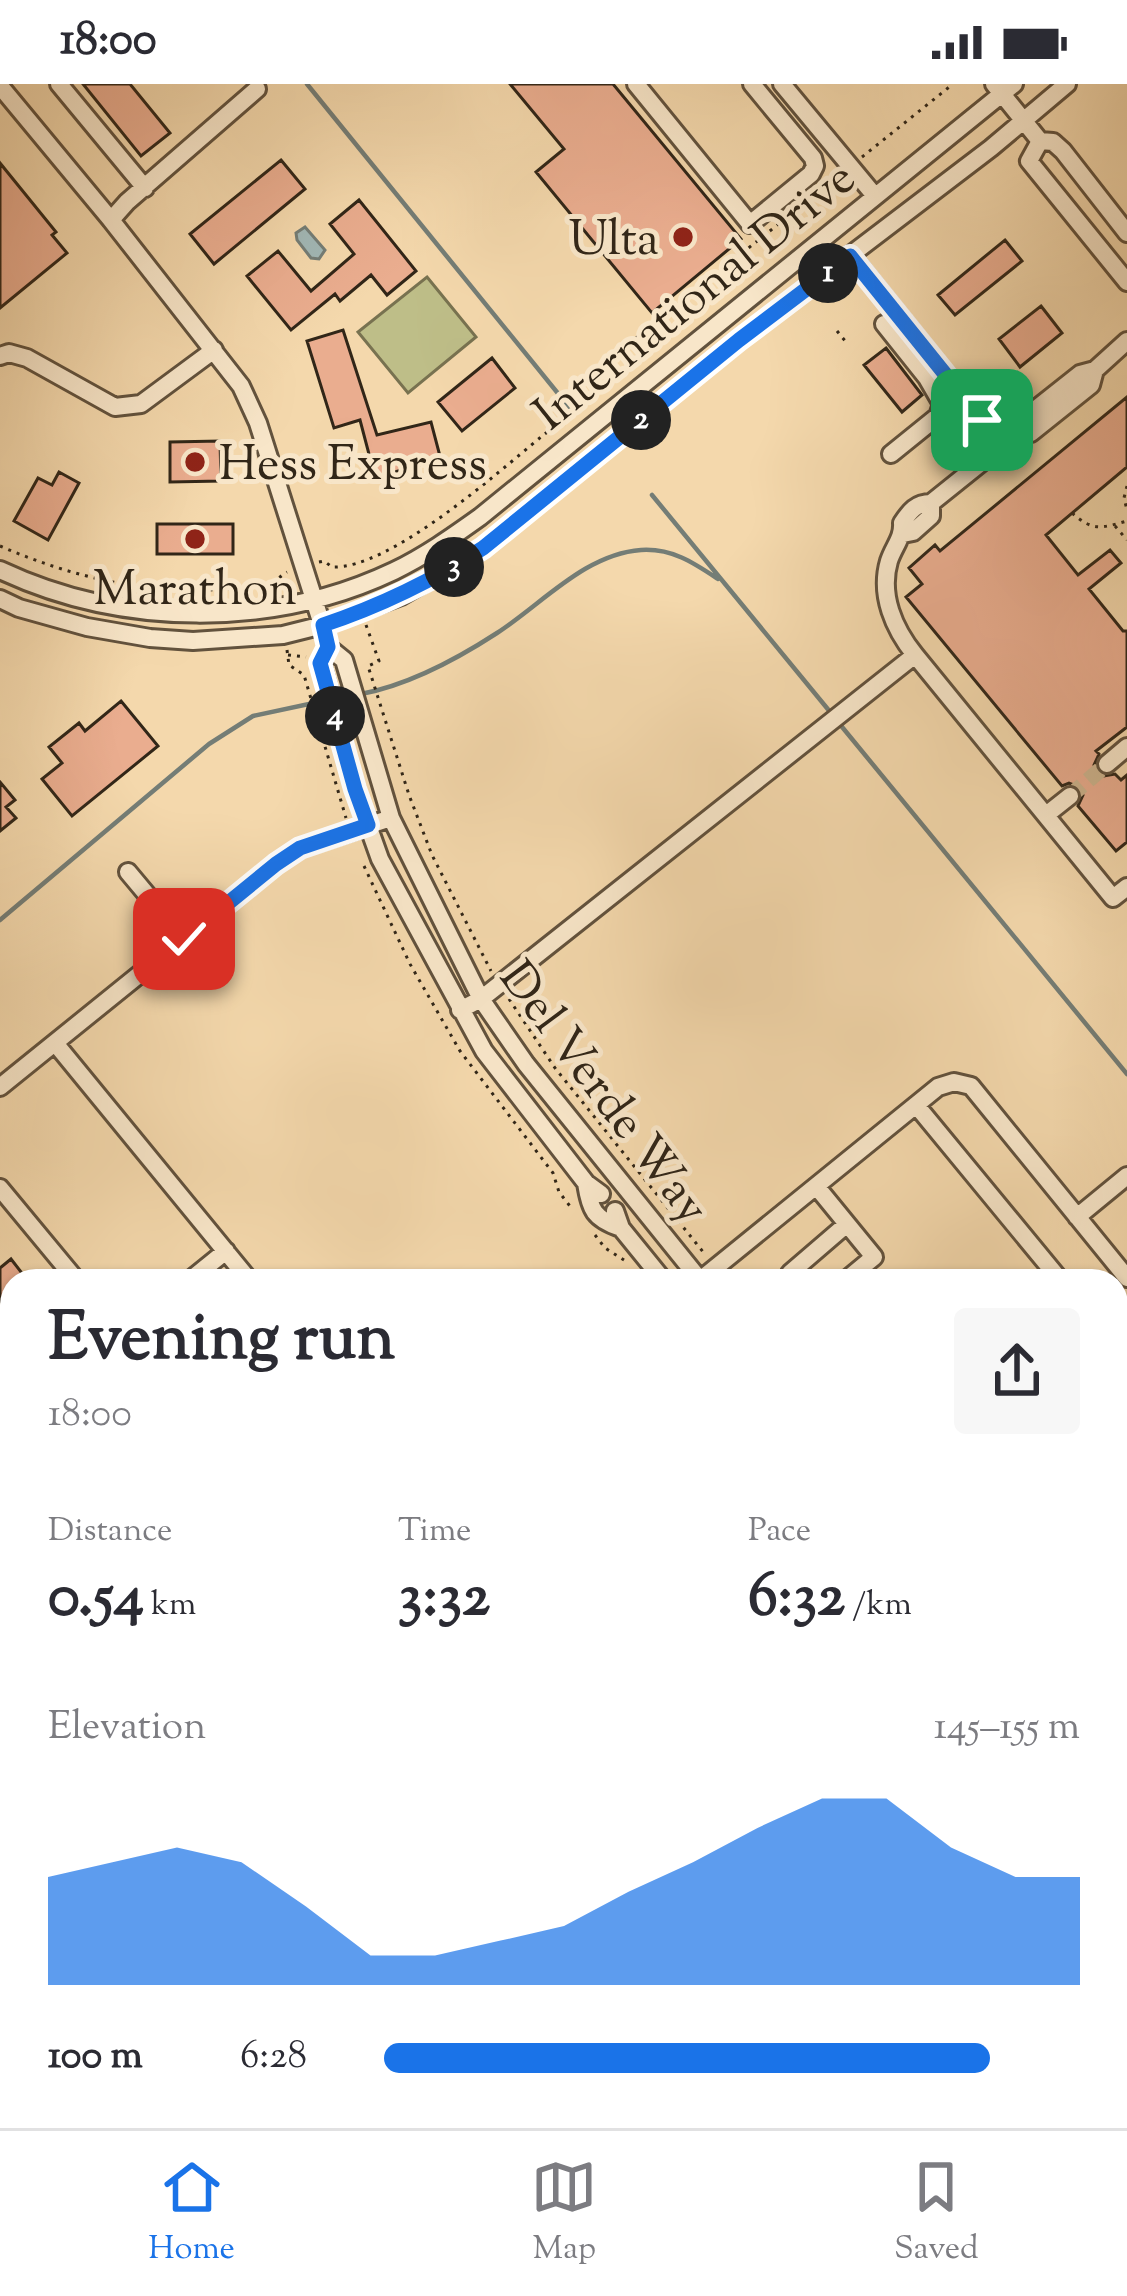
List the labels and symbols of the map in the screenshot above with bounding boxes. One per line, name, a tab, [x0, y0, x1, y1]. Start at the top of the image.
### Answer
street label: International Drive	[521, 147, 872, 450]
place label: Ulta	[568, 208, 659, 277]
marker: Ulta	[670, 224, 696, 250]
pin: 1	[798, 243, 858, 303]
pin	[931, 369, 1033, 471]
pin: 2	[611, 390, 671, 450]
place label: Hess Express	[219, 433, 487, 502]
marker: Hess Express	[182, 449, 208, 475]
marker: Marathon	[182, 526, 208, 552]
pin: 3	[424, 537, 484, 597]
place label: Marathon	[93, 558, 297, 627]
pin: 4	[305, 686, 365, 746]
pin	[133, 888, 235, 990]
street label: Del Verde Way	[480, 948, 723, 1240]

